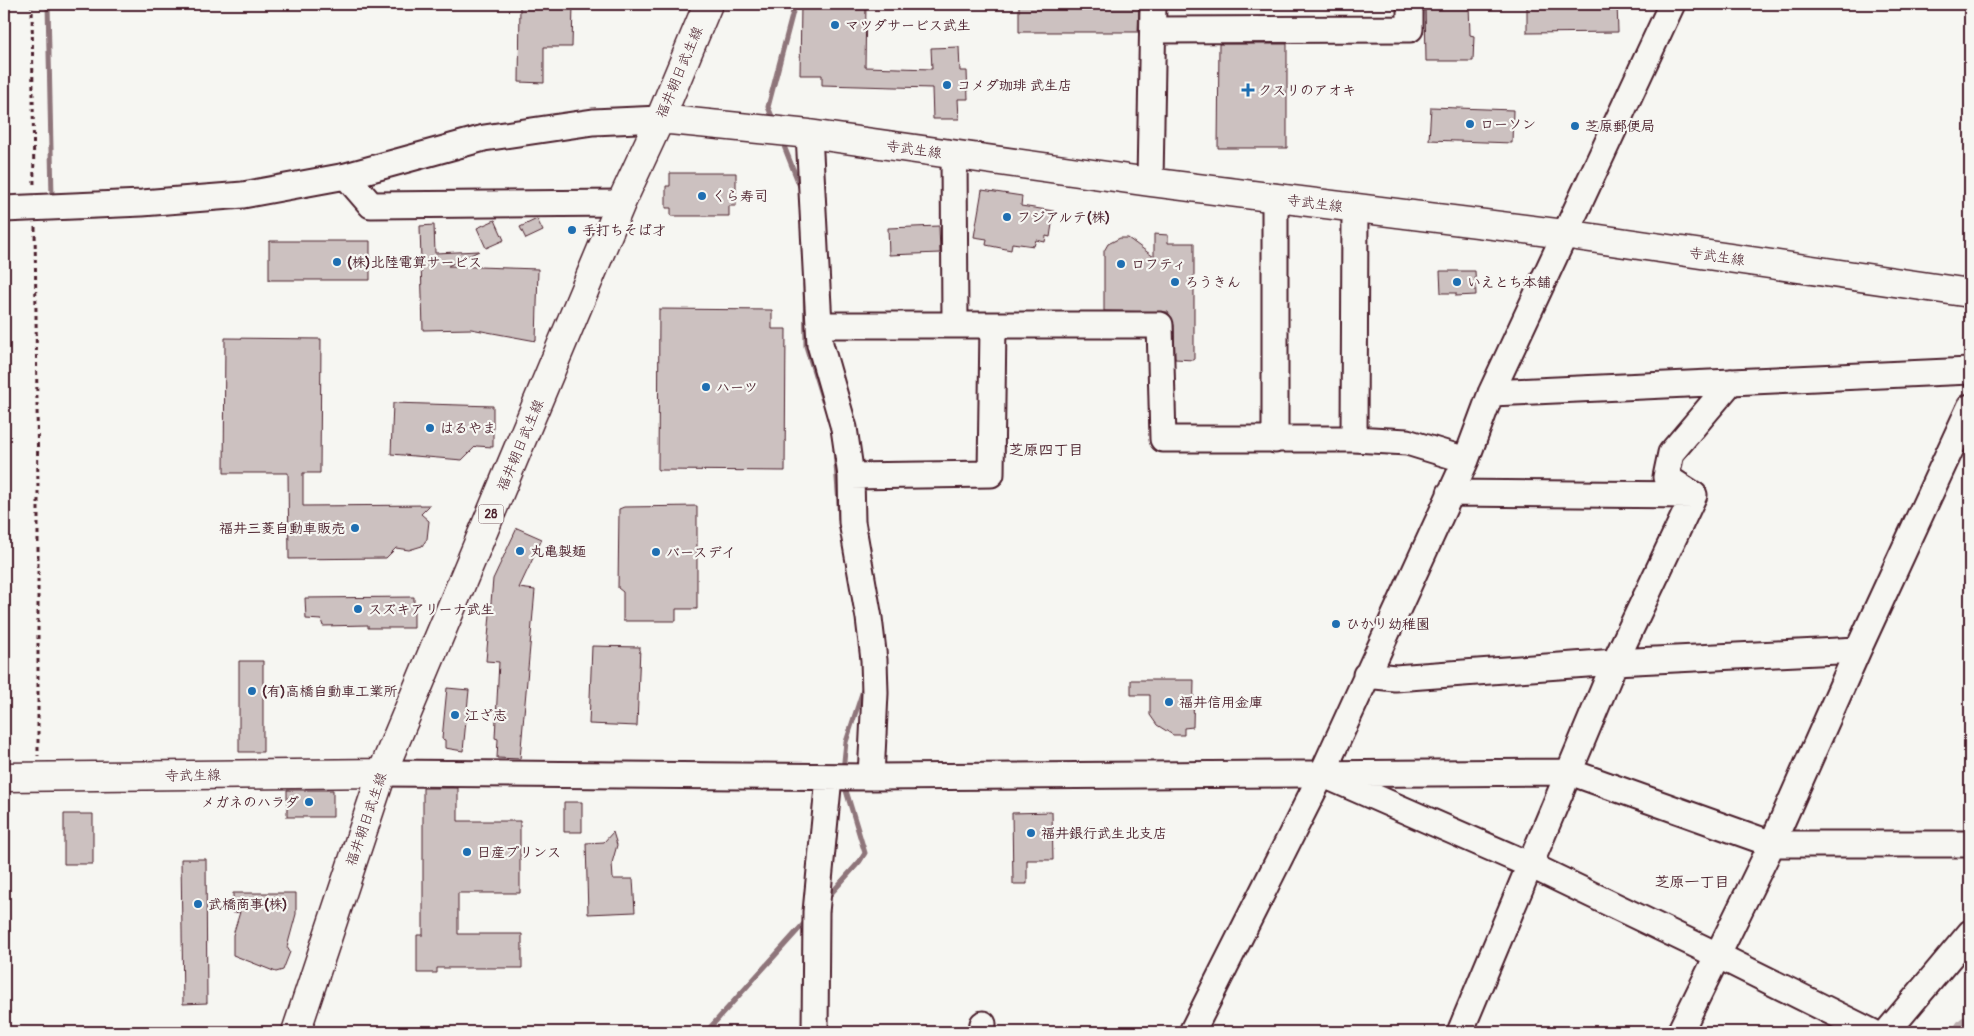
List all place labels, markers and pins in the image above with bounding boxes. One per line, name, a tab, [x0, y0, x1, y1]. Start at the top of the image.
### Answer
place label: マツダサービス武生	[845, 17, 971, 34]
marker: マツダサービス武生	[829, 19, 841, 31]
place label: コメダ珈琲 武生店	[957, 77, 1072, 94]
marker: コメダ珈琲 武生店	[941, 79, 953, 91]
place label: クスリのアオキ	[1258, 82, 1356, 99]
marker: クスリのアオキ	[1242, 84, 1254, 96]
place label: ローソン	[1480, 116, 1536, 133]
marker: ローソン	[1464, 118, 1476, 130]
place label: 芝原郵便局	[1585, 118, 1655, 135]
marker: 芝原郵便局	[1569, 120, 1581, 132]
place label: くら寿司	[712, 188, 768, 205]
marker: くら寿司	[696, 190, 708, 202]
place label: フジアルテ(株)	[1017, 209, 1110, 226]
marker: フジアルテ(株)	[1001, 211, 1013, 223]
place label: 手打ちそば才	[582, 222, 666, 239]
marker: 手打ちそば才	[566, 224, 578, 236]
place label: (株)北陸電算サービス	[347, 254, 482, 271]
marker: (株)北陸電算サービス	[331, 256, 343, 268]
place label: ロフティ	[1131, 256, 1186, 273]
marker: ロフティ	[1115, 258, 1127, 270]
place label: ろうきん	[1185, 274, 1241, 291]
place label: いえとち本舗	[1467, 274, 1551, 291]
marker: ろうきん	[1169, 276, 1181, 288]
marker: いえとち本舗	[1451, 276, 1463, 288]
place label: ハーツ	[716, 379, 758, 396]
marker: ハーツ	[700, 381, 712, 393]
place label: はるやま	[440, 420, 496, 437]
marker: はるやま	[424, 422, 436, 434]
place label: 福井三菱自動車販売	[219, 520, 345, 537]
marker: 福井三菱自動車販売	[349, 522, 361, 534]
place label: 丸亀製麺	[530, 543, 586, 560]
place label: バースデイ	[666, 544, 736, 561]
marker: 丸亀製麺	[514, 545, 526, 557]
marker: バースデイ	[650, 546, 662, 558]
place label: スズキアリーナ武生	[368, 601, 495, 618]
marker: スズキアリーナ武生	[352, 603, 364, 615]
place label: ひかり幼稚園	[1346, 616, 1430, 633]
marker: ひかり幼稚園	[1330, 618, 1342, 630]
place label: (有)高橋自動車工業所	[262, 683, 397, 700]
marker: (有)高橋自動車工業所	[246, 685, 258, 697]
place label: 福井信用金庫	[1179, 694, 1263, 711]
marker: 福井信用金庫	[1163, 696, 1175, 708]
place label: 江ざ志	[465, 707, 507, 724]
marker: 江ざ志	[449, 709, 461, 721]
place label: メガネのハラダ	[201, 794, 299, 811]
marker: メガネのハラダ	[303, 796, 315, 808]
place label: 福井銀行武生北支店	[1041, 825, 1167, 842]
marker: 福井銀行武生北支店	[1025, 827, 1037, 839]
place label: 日産プリンス	[477, 844, 561, 861]
marker: 日産プリンス	[461, 846, 473, 858]
place label: 武橋商事(株)	[208, 896, 287, 913]
marker: 武橋商事(株)	[192, 898, 204, 910]

